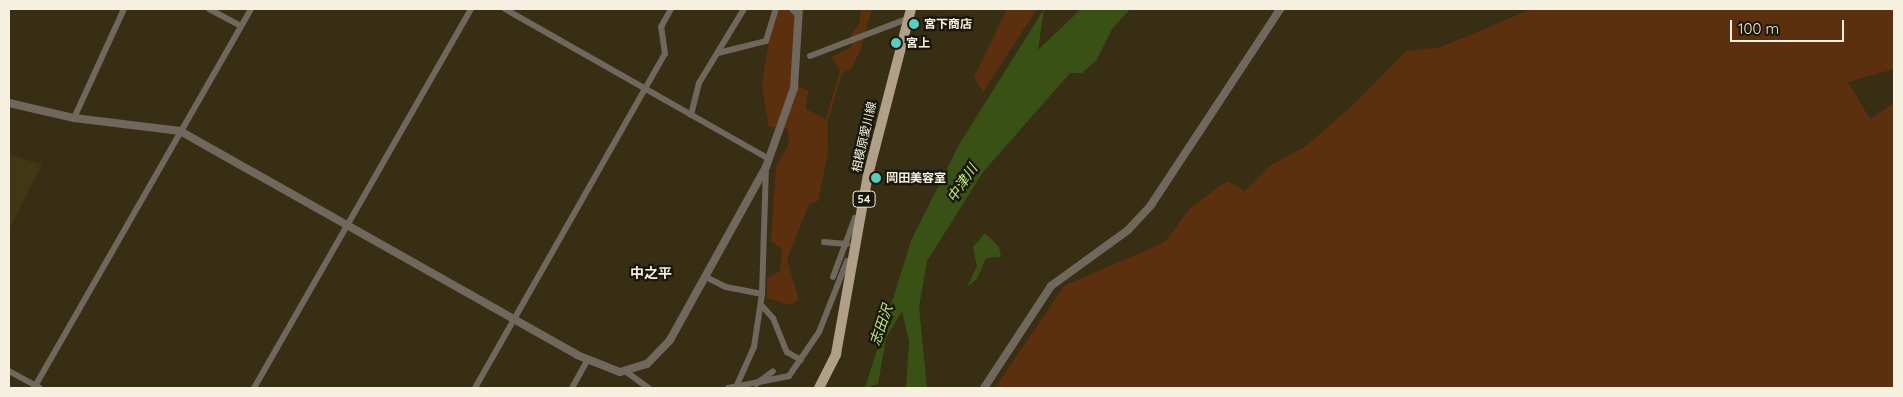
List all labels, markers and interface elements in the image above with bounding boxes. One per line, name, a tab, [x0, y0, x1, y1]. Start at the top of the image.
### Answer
scale bar	[1733, 10, 1847, 42]
place label: 宮下商店	[924, 17, 972, 31]
marker: 宮下商店	[908, 18, 920, 30]
text: 100 m	[1738, 19, 1779, 38]
place label: 宮上	[906, 36, 930, 50]
marker: 宮上	[890, 37, 902, 49]
street label: 相模原愛川線	[849, 100, 879, 174]
water label: 中津川	[943, 161, 981, 205]
place label: 岡田美容室	[886, 171, 946, 185]
marker: 岡田美容室	[870, 172, 882, 184]
road number: 54	[852, 190, 876, 208]
district label: 中之平	[630, 265, 672, 281]
water label: 志田沢	[866, 302, 896, 348]

